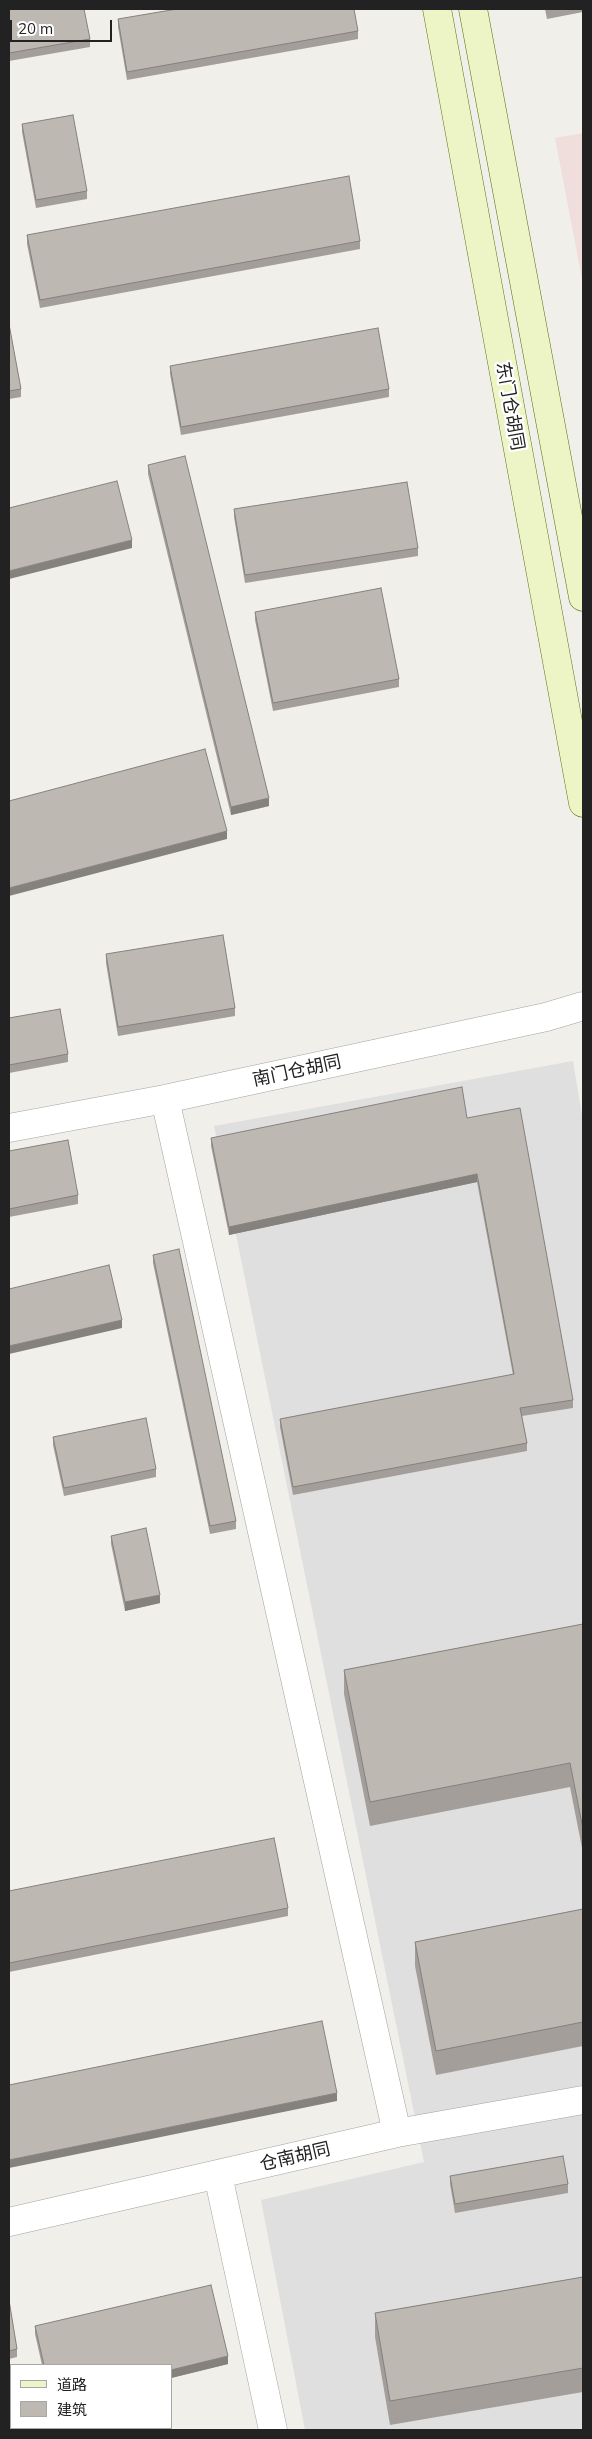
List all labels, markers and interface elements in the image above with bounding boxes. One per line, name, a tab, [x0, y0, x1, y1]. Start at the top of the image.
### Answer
scale bar	[12, 10, 115, 42]
text: 20 m	[18, 19, 53, 38]
street label: 东门仓胡同	[492, 360, 528, 452]
street label: 南门仓胡同	[251, 1051, 343, 1091]
street label: 仓南胡同	[257, 2138, 333, 2176]
legend	[10, 2364, 172, 2429]
text: 道路	[57, 2375, 87, 2394]
text: 建筑	[57, 2400, 87, 2419]

